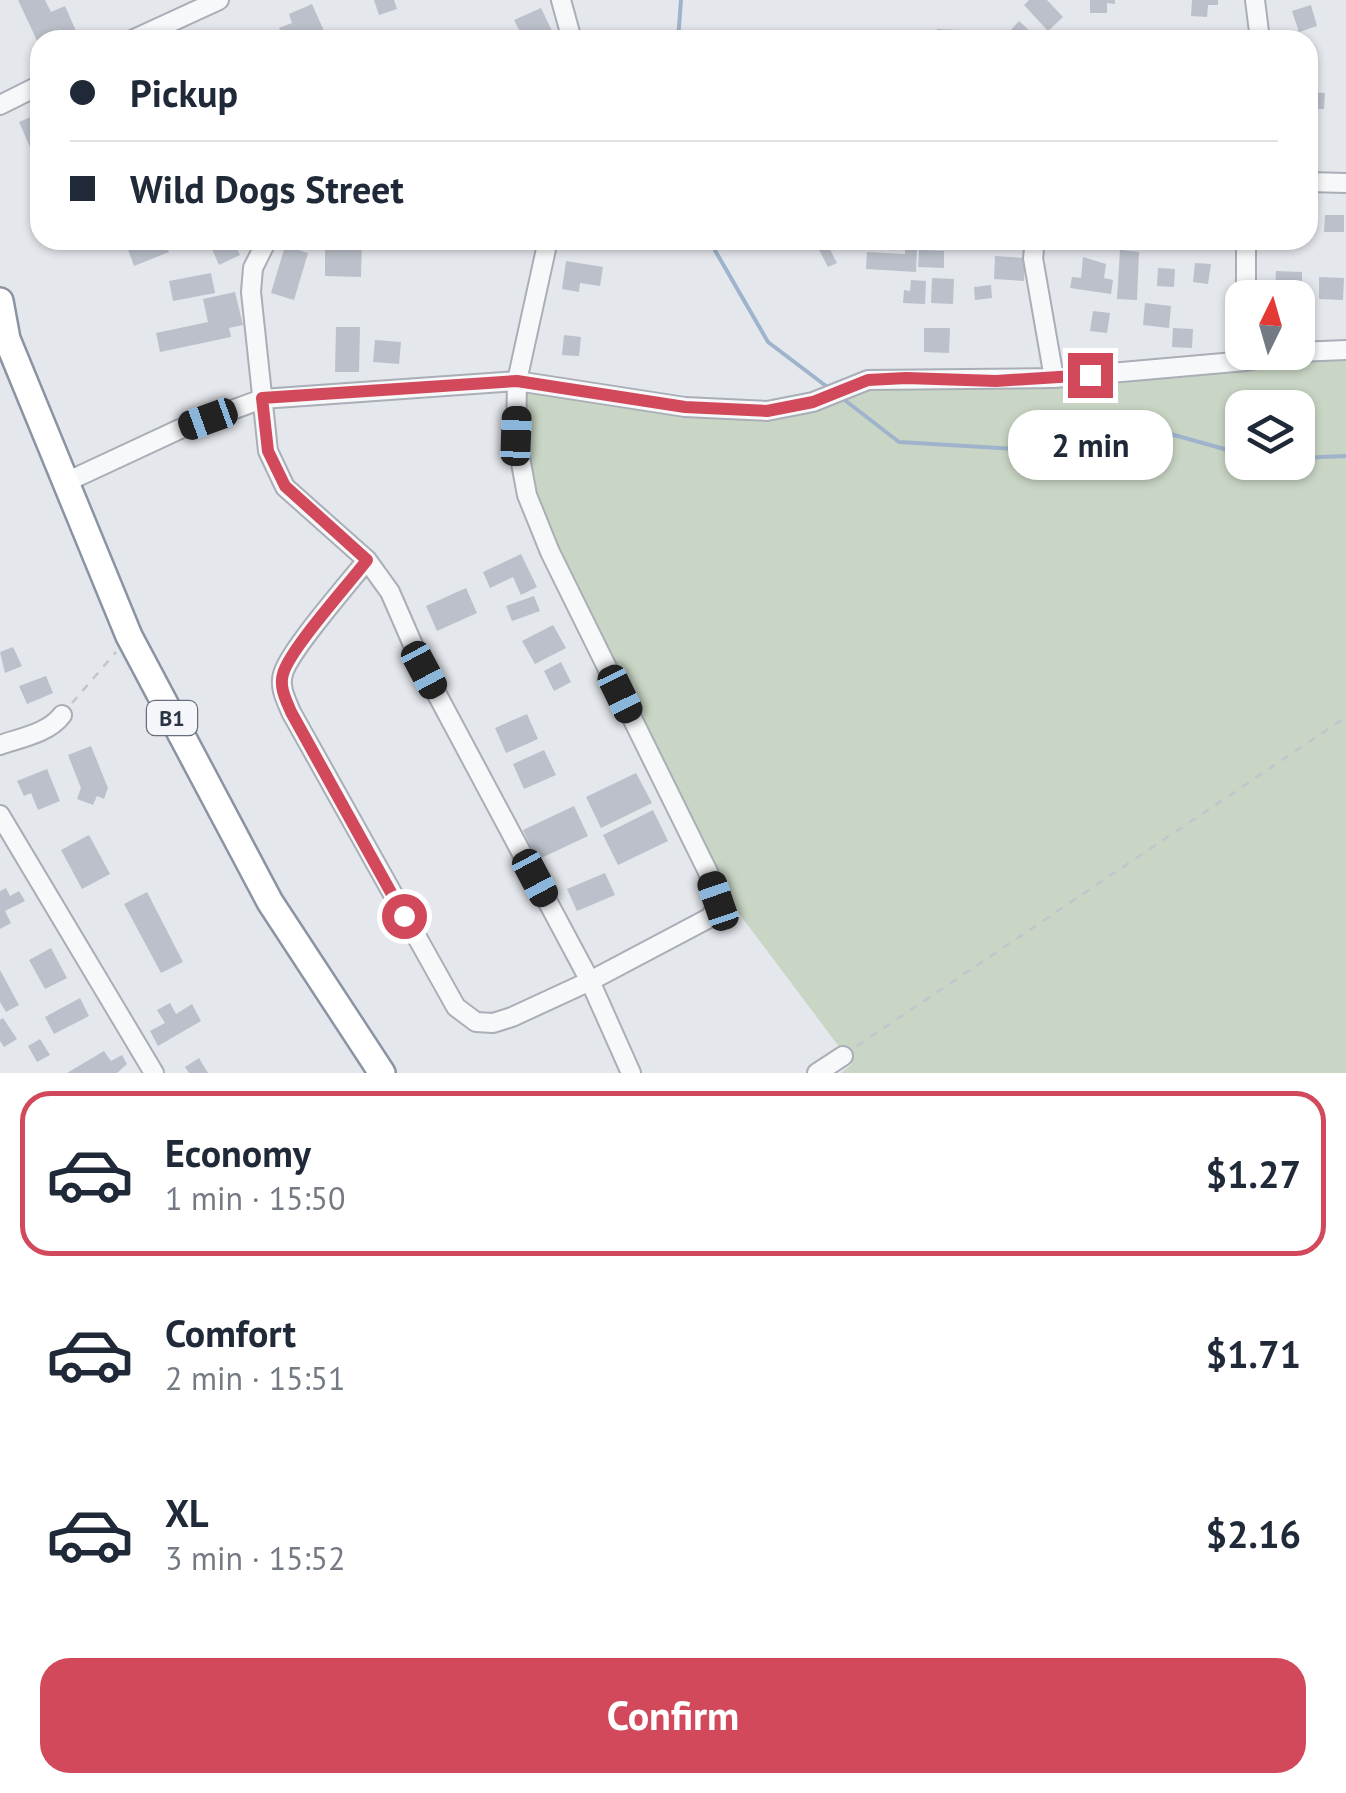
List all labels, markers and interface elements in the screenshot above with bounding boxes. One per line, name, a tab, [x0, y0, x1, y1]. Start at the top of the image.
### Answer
text: Pickup	[130, 68, 238, 117]
text: Wild Dogs Street	[130, 164, 404, 213]
north arrow	[1225, 280, 1315, 370]
map controls	[1225, 280, 1315, 480]
route end	[1068, 353, 1113, 398]
button: layers	[1225, 390, 1315, 480]
car	[175, 395, 241, 443]
car	[500, 405, 532, 467]
callout: 2 min	[1008, 410, 1172, 480]
text: 2 min	[1051, 424, 1130, 466]
car	[397, 636, 451, 704]
car	[593, 660, 647, 728]
road number: B1	[147, 701, 197, 735]
car	[508, 844, 562, 912]
car	[694, 868, 742, 934]
route start	[382, 894, 427, 939]
text: Economy	[165, 1128, 311, 1177]
icon: car	[45, 1129, 135, 1219]
text: $1.27	[1205, 1149, 1301, 1198]
text: 1 min · 15:50	[165, 1177, 345, 1219]
text: Comfort	[165, 1308, 296, 1357]
icon: car	[45, 1309, 135, 1399]
text: $1.71	[1205, 1329, 1301, 1378]
text: 2 min · 15:51	[165, 1357, 345, 1399]
text: XL	[165, 1488, 209, 1537]
icon: car	[45, 1489, 135, 1579]
text: $2.16	[1205, 1509, 1301, 1558]
text: 3 min · 15:52	[165, 1537, 345, 1579]
button: Confirm	[40, 1658, 1306, 1773]

